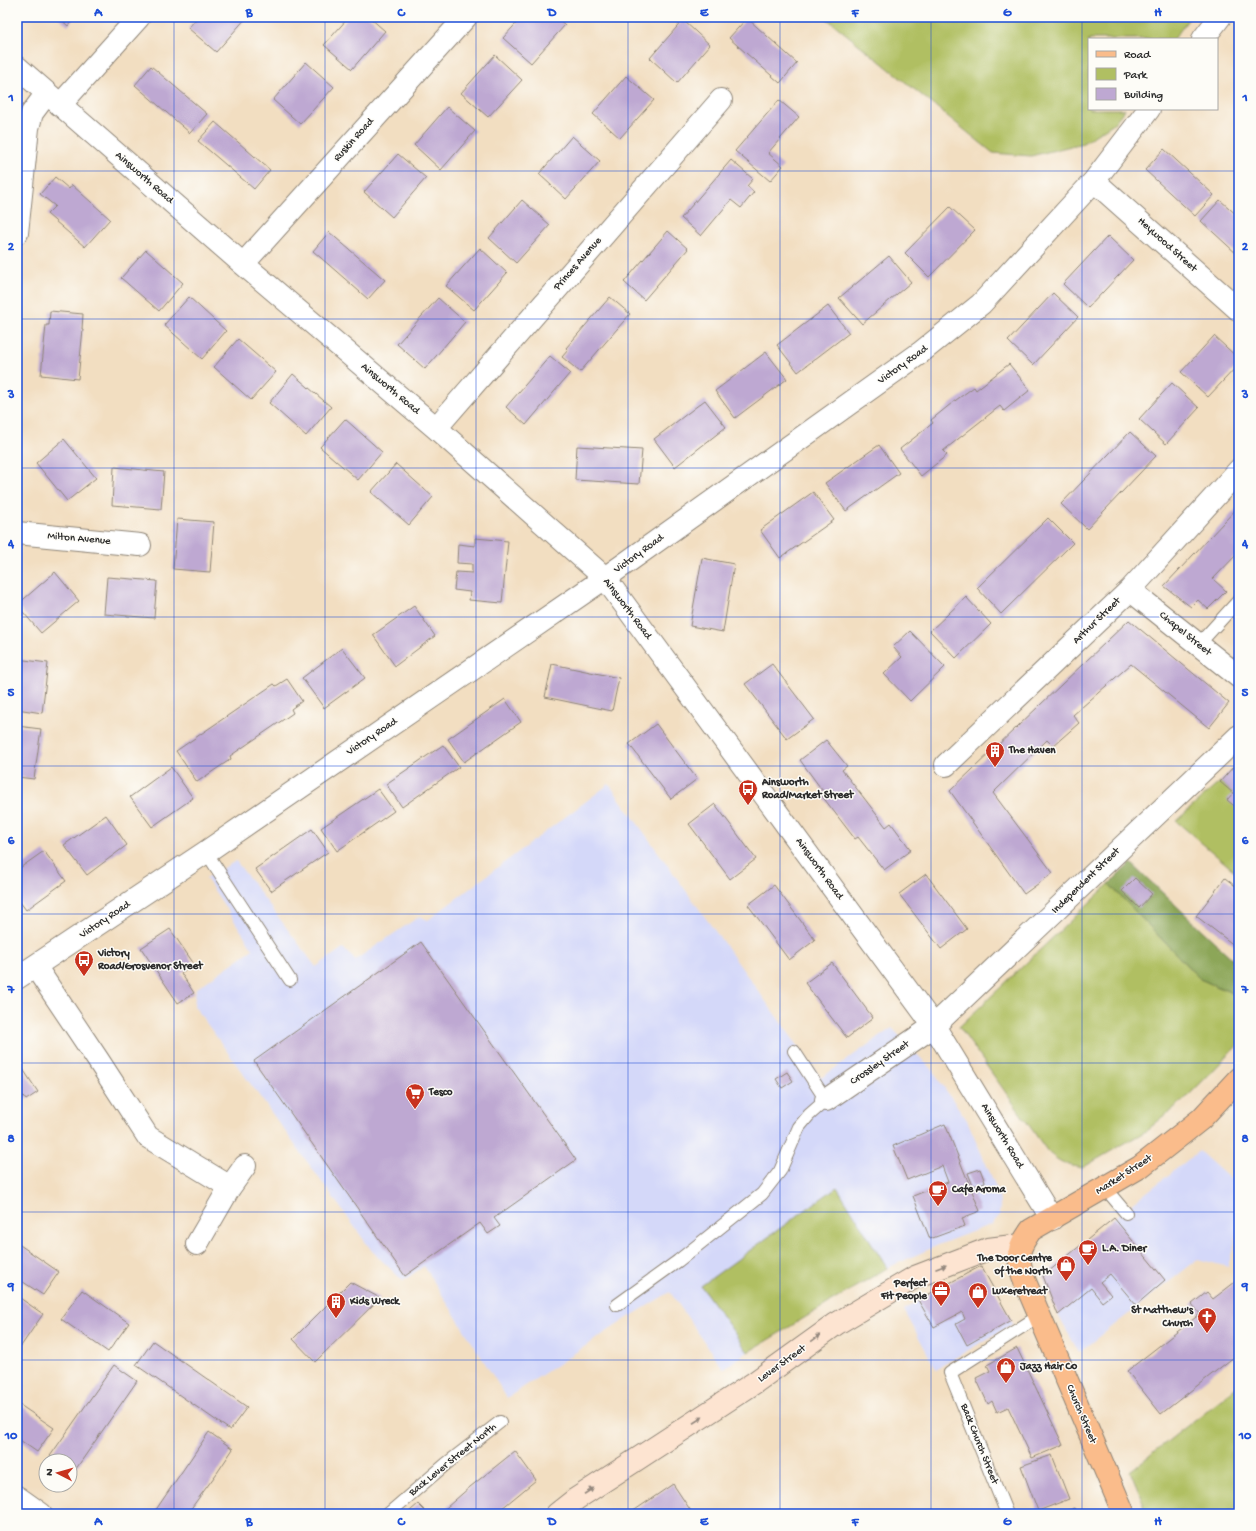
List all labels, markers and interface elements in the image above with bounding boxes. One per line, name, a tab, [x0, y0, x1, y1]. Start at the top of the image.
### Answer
text: A	[93, 6, 103, 21]
text: B	[245, 6, 254, 21]
text: C	[396, 6, 406, 21]
text: D	[547, 6, 557, 21]
text: E	[700, 6, 709, 21]
text: F	[851, 6, 860, 21]
text: G	[1003, 6, 1012, 21]
text: H	[1154, 6, 1162, 21]
legend	[1088, 38, 1218, 110]
text: Road	[1124, 49, 1151, 63]
text: Park	[1123, 69, 1149, 83]
text: Building	[1123, 89, 1163, 103]
text: 1	[7, 91, 14, 106]
text: 1	[1241, 91, 1248, 106]
street label: Ruskin Road	[331, 115, 378, 164]
street label: Ainsworth Road	[112, 149, 177, 208]
street label: Heywood Street	[1135, 215, 1200, 276]
street label: Princes Avenue	[551, 235, 605, 294]
text: 2	[8, 240, 15, 255]
text: 2	[1242, 240, 1249, 255]
street label: Victory Road	[875, 342, 931, 388]
street label: Ainsworth Road	[358, 361, 423, 418]
text: 3	[7, 388, 15, 403]
text: 3	[1241, 388, 1249, 403]
street label: Milton Avenue	[47, 530, 111, 548]
street label: Victory Road	[611, 531, 667, 577]
text: 4	[7, 537, 15, 552]
text: 4	[1241, 537, 1249, 552]
street label: Ainsworth Road	[600, 576, 655, 643]
street label: Arthur Street	[1071, 594, 1124, 647]
street label: Chapel Street	[1157, 609, 1215, 660]
text: 5	[8, 686, 15, 701]
text: 5	[1242, 686, 1249, 701]
street label: Victory Road	[344, 715, 401, 759]
building icon: The Haven	[984, 740, 1006, 768]
place label: The Haven	[1008, 745, 1056, 757]
place label: Ainsworth Road/Market Street	[761, 776, 855, 802]
bus stop icon: Ainsworth Road/Market Street	[737, 778, 759, 806]
text: 6	[8, 834, 15, 849]
text: 6	[1242, 834, 1249, 849]
street label: Ainsworth Road	[793, 836, 846, 903]
street label: Independent Street	[1049, 844, 1124, 917]
street label: Victory Road	[77, 898, 134, 942]
place label: Victory Road/Grosvenor Street	[97, 947, 204, 973]
bus stop icon: Victory Road/Grosvenor Street	[73, 949, 95, 977]
text: 7	[7, 983, 16, 998]
text: 7	[1241, 983, 1250, 998]
street label: Crossley Street	[848, 1037, 913, 1088]
supermarket icon: Tesco	[404, 1082, 426, 1110]
place label: Tesco	[428, 1087, 453, 1099]
street label: Ainsworth Road	[978, 1101, 1027, 1172]
text: 8	[7, 1132, 15, 1147]
text: 8	[1241, 1132, 1249, 1147]
street label: Market Street	[1094, 1152, 1156, 1198]
cafe icon: Cafe Aroma	[927, 1179, 949, 1207]
place label: Cafe Aroma	[951, 1183, 1007, 1196]
cafe icon: L.A. Diner	[1077, 1238, 1099, 1266]
place label: L.A. Diner	[1102, 1243, 1147, 1255]
place label: The Door Centre of the North	[977, 1252, 1053, 1278]
shop icon: The Door Centre of the North	[1055, 1254, 1077, 1282]
one-way arrow	[936, 1264, 948, 1270]
place label: Perfect Fit People	[880, 1277, 929, 1303]
office icon: Perfect Fit People	[930, 1279, 952, 1307]
text: 9	[7, 1280, 15, 1295]
text: 9	[1241, 1280, 1249, 1295]
shop icon: Luxeretreat	[967, 1281, 989, 1309]
place label: Luxeretreat	[992, 1285, 1048, 1298]
building icon: Kids Wreck	[325, 1291, 347, 1319]
place label: Kids Wreck	[349, 1296, 401, 1308]
place label: St Matthew's Church	[1131, 1304, 1194, 1330]
church icon: St Matthew's Church	[1196, 1306, 1218, 1334]
one-way arrow	[811, 1334, 822, 1342]
street label: Lever Street	[756, 1342, 809, 1385]
shop icon: Jazz Hair Co	[995, 1356, 1017, 1384]
place label: Jazz Hair Co	[1019, 1361, 1077, 1373]
street label: Church Street	[1063, 1383, 1099, 1447]
street label: Back Church Street	[957, 1401, 1001, 1487]
one-way arrow	[693, 1416, 703, 1424]
street label: Back Lever Street North	[406, 1421, 499, 1500]
text: 10	[4, 1429, 18, 1444]
text: 10	[1238, 1429, 1252, 1444]
north arrow	[38, 1453, 78, 1493]
text: N	[44, 1468, 56, 1476]
one-way arrow	[584, 1487, 594, 1495]
text: A	[93, 1515, 103, 1530]
text: B	[245, 1515, 254, 1530]
text: C	[396, 1515, 406, 1530]
text: D	[547, 1515, 557, 1530]
text: E	[700, 1515, 709, 1530]
text: F	[851, 1515, 860, 1530]
text: G	[1003, 1515, 1012, 1530]
text: H	[1154, 1515, 1162, 1530]

